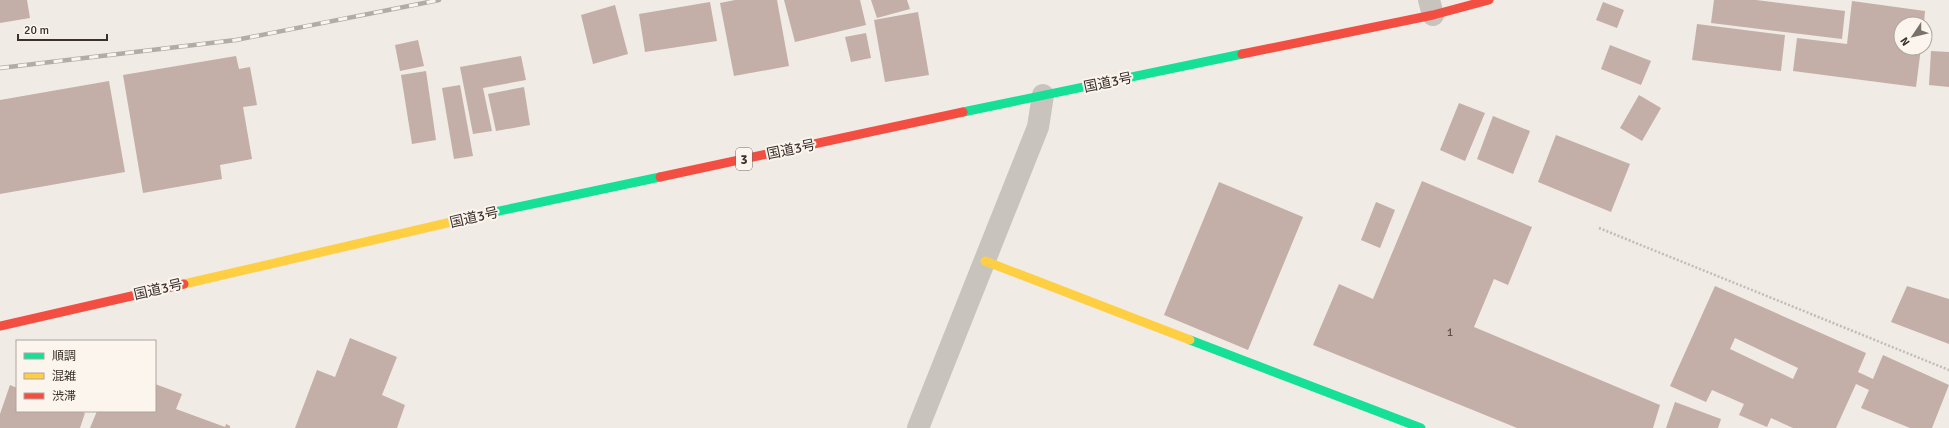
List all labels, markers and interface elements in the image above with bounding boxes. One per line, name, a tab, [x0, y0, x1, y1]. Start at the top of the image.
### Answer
scale bar	[18, 16, 107, 42]
north arrow	[1893, 16, 1933, 56]
text: 20 m	[24, 23, 49, 38]
text: N	[1898, 35, 1913, 48]
street label: 国道3号	[1082, 69, 1134, 96]
street label: 国道3号	[765, 136, 817, 163]
road number: 3	[736, 148, 752, 170]
street label: 国道3号	[448, 204, 500, 231]
street label: 国道3号	[132, 276, 184, 303]
house number: 1	[1447, 325, 1453, 340]
legend	[16, 340, 156, 412]
text: 順調	[52, 349, 76, 364]
text: 混雑	[52, 369, 76, 384]
text: 渋滞	[52, 389, 76, 404]

